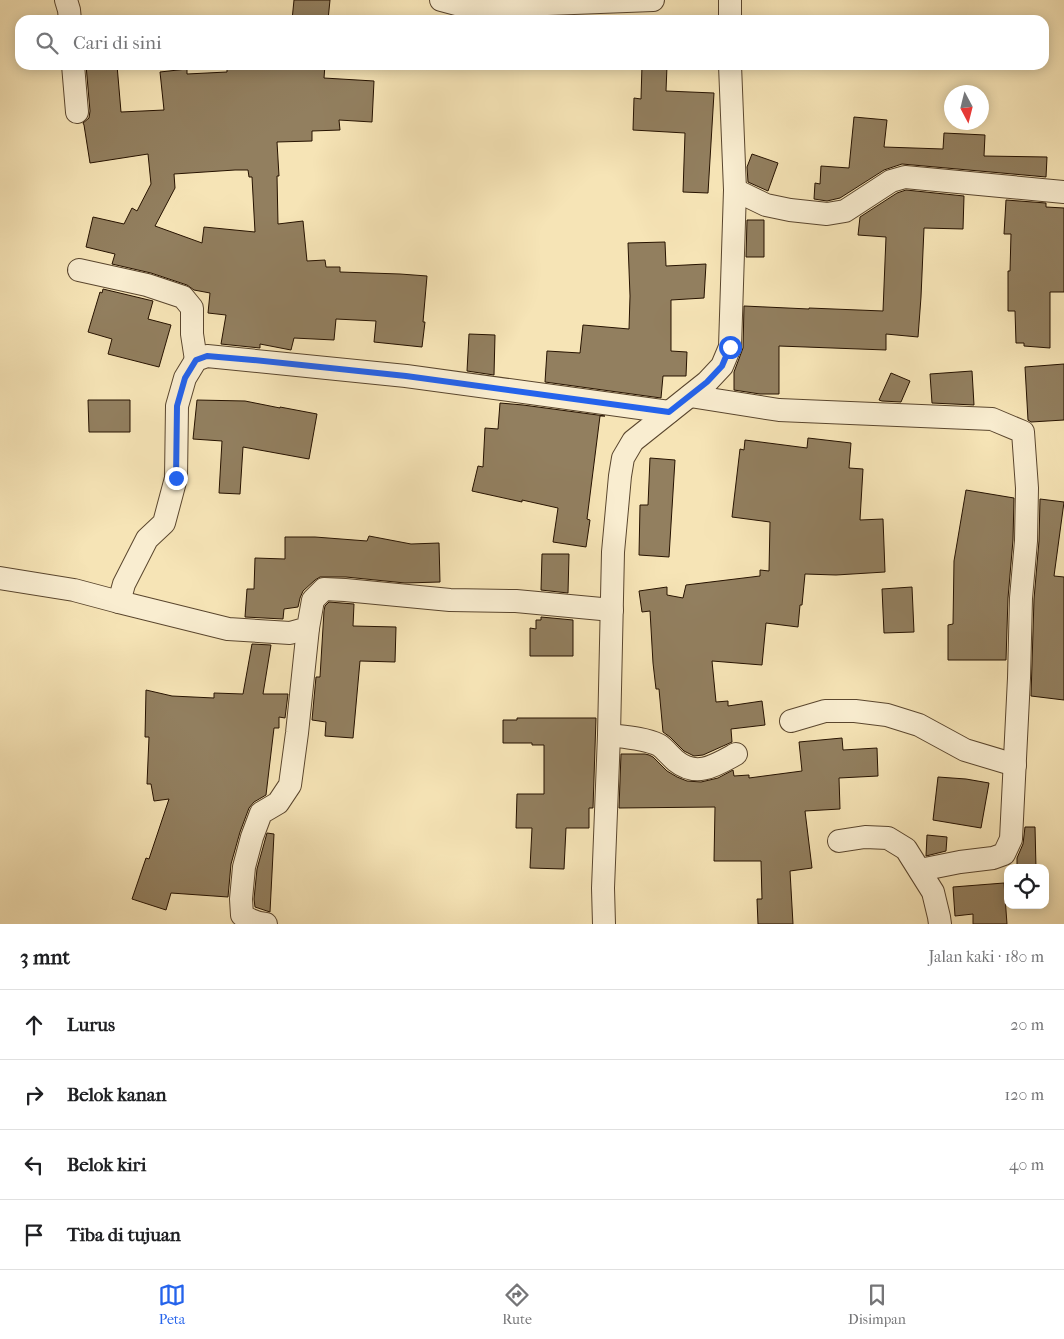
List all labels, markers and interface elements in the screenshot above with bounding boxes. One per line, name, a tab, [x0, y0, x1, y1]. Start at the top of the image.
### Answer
search box	[15, 15, 1049, 70]
icon: search	[33, 29, 61, 57]
text: Cari di sini	[73, 32, 162, 54]
north arrow	[944, 85, 989, 130]
route start	[719, 336, 742, 359]
route end	[165, 467, 188, 490]
map controls	[1004, 864, 1049, 909]
button: locate	[1004, 864, 1049, 909]
text: 3 mnt	[20, 945, 70, 969]
text: Jalan kaki · 180 m	[928, 947, 1044, 966]
icon: ahead	[20, 1011, 48, 1039]
text: Lurus	[67, 1014, 115, 1036]
text: 20 m	[1010, 1015, 1044, 1034]
icon: right	[20, 1081, 48, 1109]
text: Belok kanan	[67, 1084, 167, 1106]
text: 120 m	[1005, 1085, 1044, 1104]
icon: left	[20, 1151, 48, 1179]
text: Belok kiri	[67, 1154, 146, 1176]
text: 40 m	[1009, 1155, 1044, 1174]
icon: arrive	[20, 1221, 48, 1249]
text: Tiba di tujuan	[67, 1224, 181, 1246]
tab: Peta	[158, 1281, 186, 1328]
tab: Rute	[502, 1281, 532, 1328]
tab: Disimpan	[848, 1281, 906, 1328]

